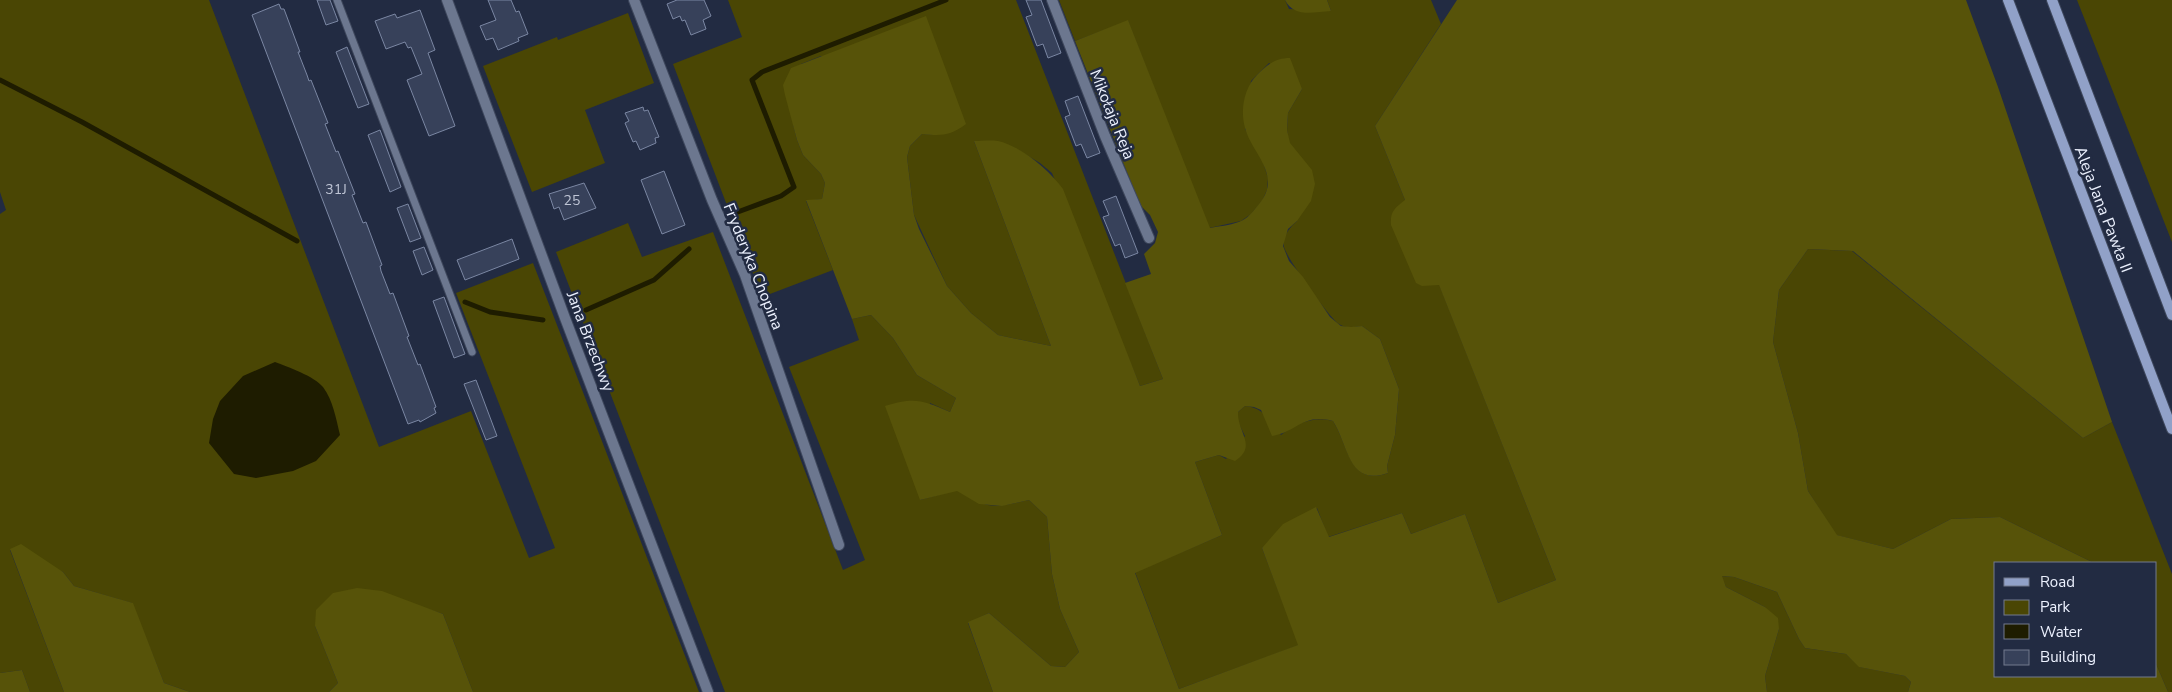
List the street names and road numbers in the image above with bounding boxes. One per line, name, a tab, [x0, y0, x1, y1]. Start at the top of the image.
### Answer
street label: Mikołaja Reja	[1084, 66, 1140, 163]
street label: Aleja Jana Pawła II	[2069, 143, 2137, 276]
street label: Fryderyka Chopina	[718, 200, 789, 333]
street label: Jana Brzechwy	[560, 287, 620, 396]

